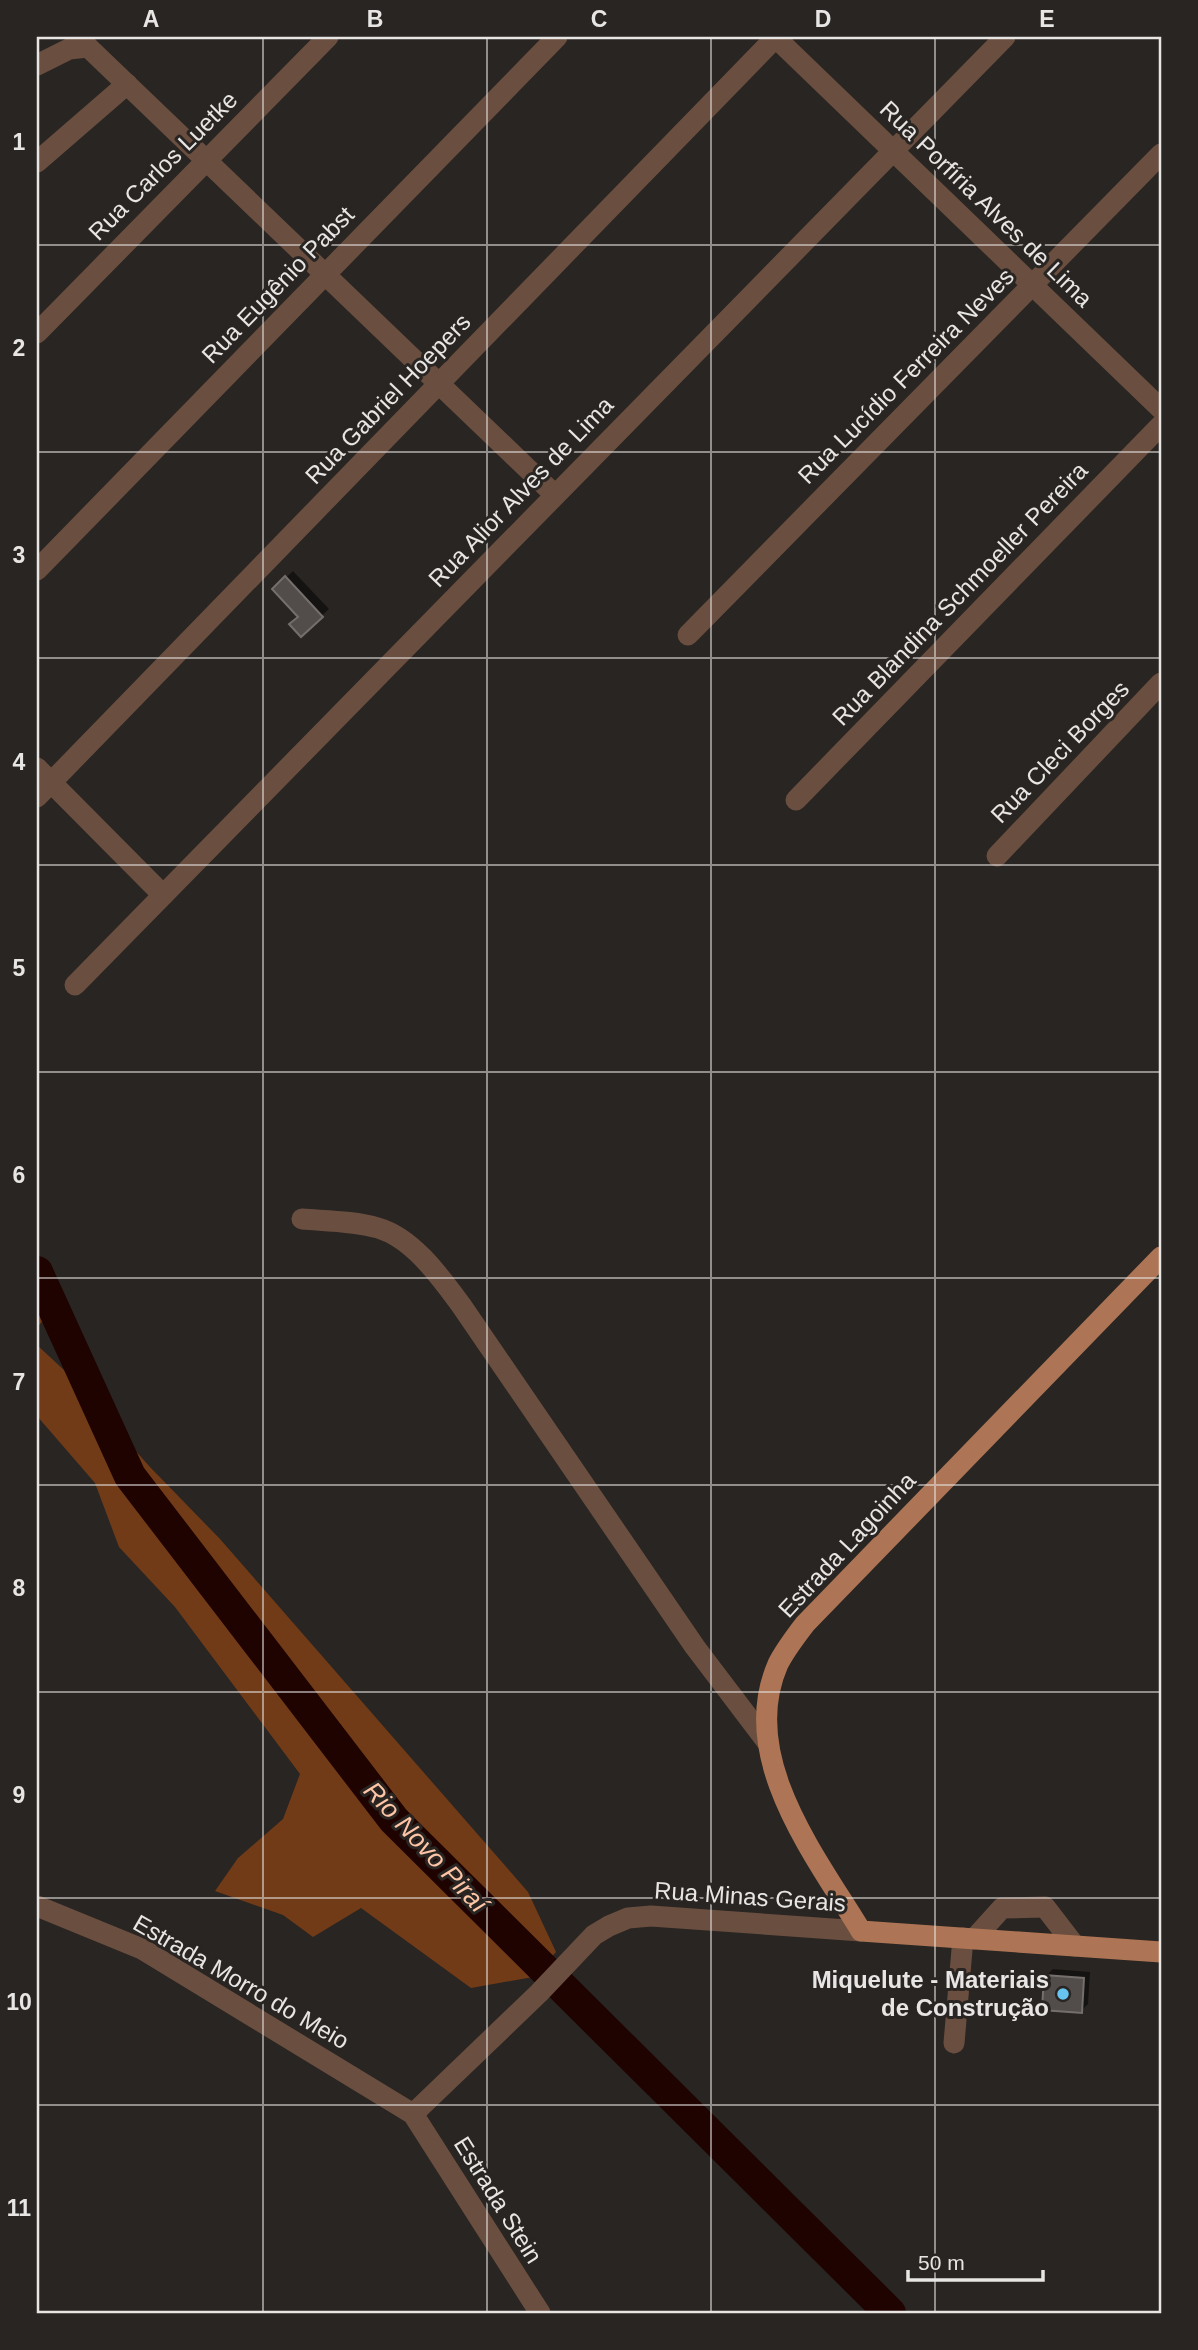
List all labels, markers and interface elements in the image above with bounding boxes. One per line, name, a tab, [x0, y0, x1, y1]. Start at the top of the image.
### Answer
text: A	[143, 6, 159, 32]
text: B	[367, 6, 383, 32]
text: C	[591, 6, 607, 32]
text: D	[815, 6, 831, 32]
text: E	[1039, 6, 1055, 32]
street label: Rua Carlos Luetke	[83, 86, 242, 245]
street label: Rua Porfíria Alves de Lima	[875, 95, 1098, 312]
text: 1	[13, 129, 26, 155]
street label: Rua Eugênio Pabst	[196, 201, 359, 368]
street label: Rua Lucídio Ferreira Neves	[792, 262, 1019, 489]
street label: Rua Gabriel Hoepers	[300, 308, 476, 489]
text: 2	[13, 335, 25, 361]
street label: Rua Alior Alves de Lima	[423, 391, 619, 592]
street label: Rua Blandina Schmoeller Pereira	[827, 456, 1093, 731]
text: 3	[13, 542, 25, 568]
street label: Rua Cleci Borges	[985, 675, 1134, 828]
text: 4	[13, 749, 26, 775]
text: 5	[13, 955, 26, 981]
text: 6	[13, 1162, 25, 1188]
text: 7	[13, 1369, 25, 1395]
street label: Estrada Lagoinha	[773, 1466, 921, 1623]
text: 8	[13, 1575, 26, 1601]
water label: Rio Novo Piraí	[358, 1775, 496, 1921]
text: 9	[13, 1782, 25, 1808]
street label: Rua Minas Gerais	[653, 1876, 847, 1917]
street label: Estrada Morro do Meio	[129, 1909, 354, 2054]
place label: Miquelute - Materiais de Construção	[812, 1966, 1049, 2021]
marker: Miquelute - Materiais de Construção	[1055, 1986, 1071, 2002]
text: 10	[6, 1989, 32, 2015]
street label: Estrada Stein	[449, 2131, 548, 2268]
text: 11	[7, 2195, 31, 2221]
scale bar	[908, 2238, 1042, 2282]
text: 50 m	[918, 2251, 965, 2274]

